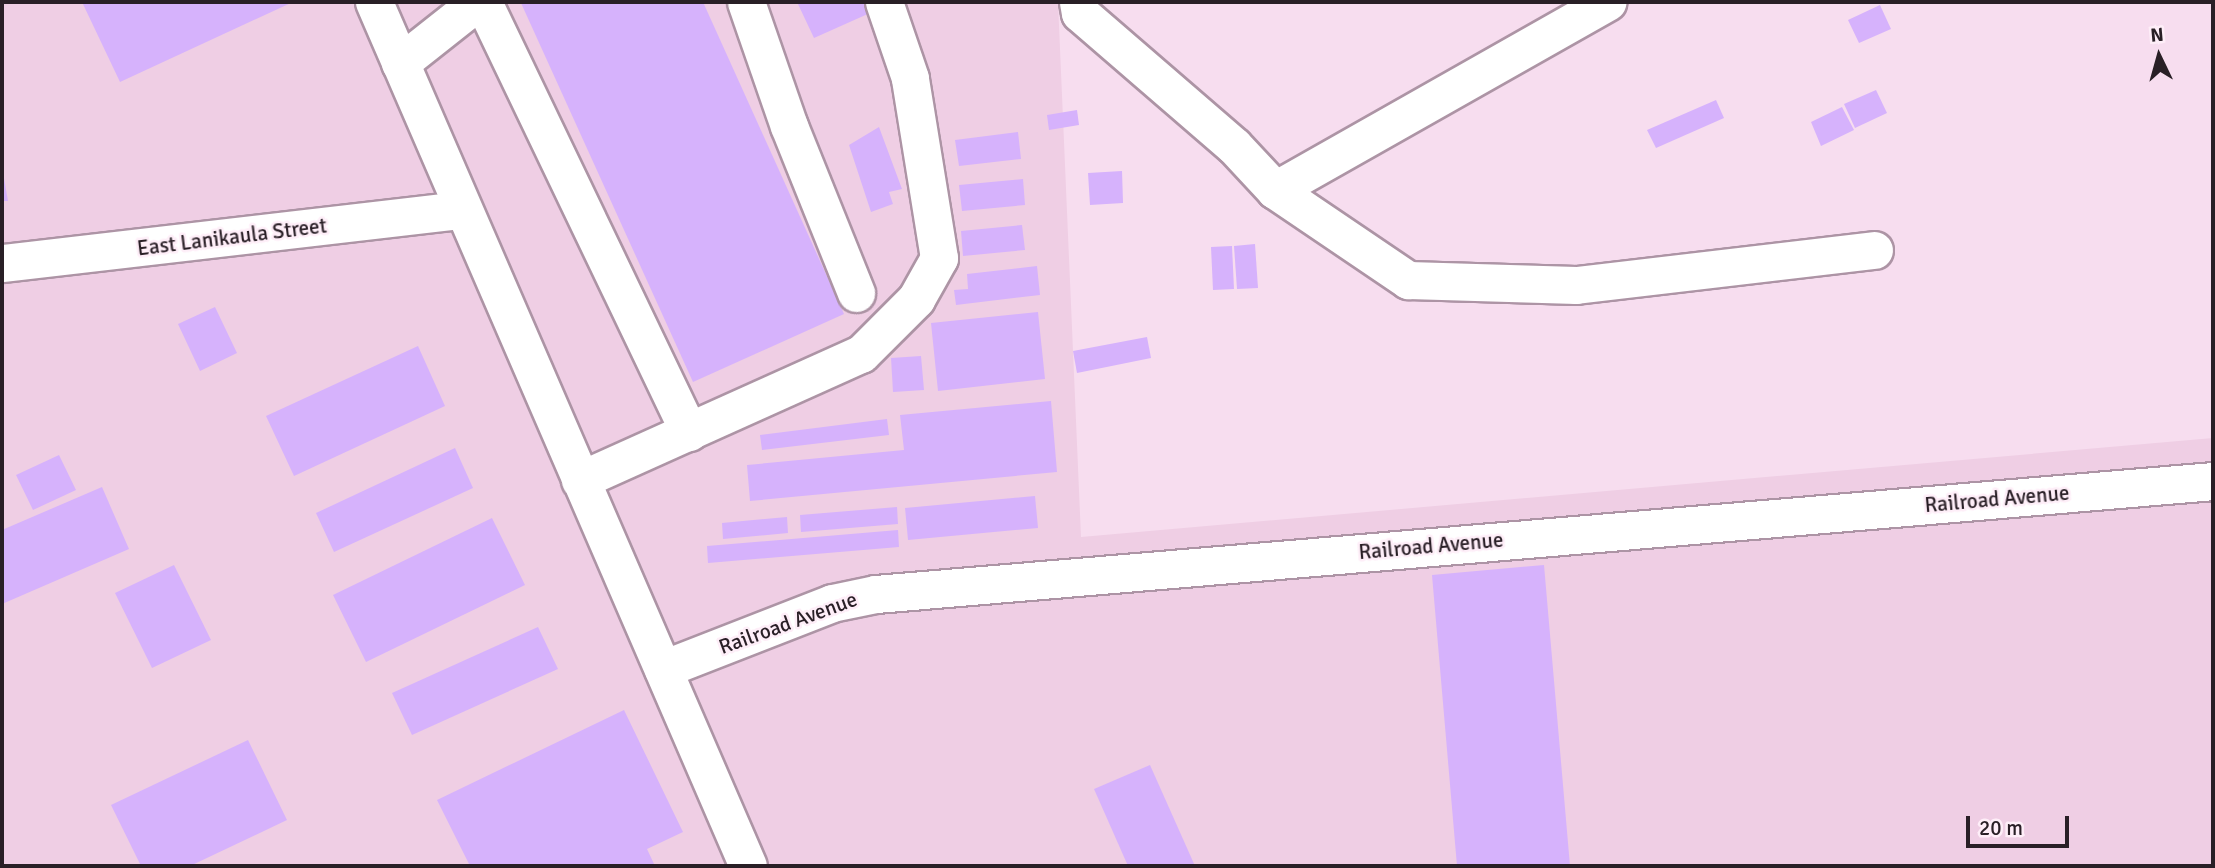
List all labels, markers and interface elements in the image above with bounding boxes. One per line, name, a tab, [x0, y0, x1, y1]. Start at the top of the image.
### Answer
north arrow	[2124, 21, 2194, 91]
text: N	[2150, 23, 2165, 48]
street label: East Lanikaula Street	[136, 213, 328, 261]
street label: Railroad Avenue	[1924, 480, 2070, 518]
street label: Railroad Avenue	[1358, 527, 1504, 565]
street label: Railroad Avenue	[715, 586, 861, 660]
scale bar	[1970, 802, 2073, 846]
text: 20 m	[1979, 815, 2023, 841]

